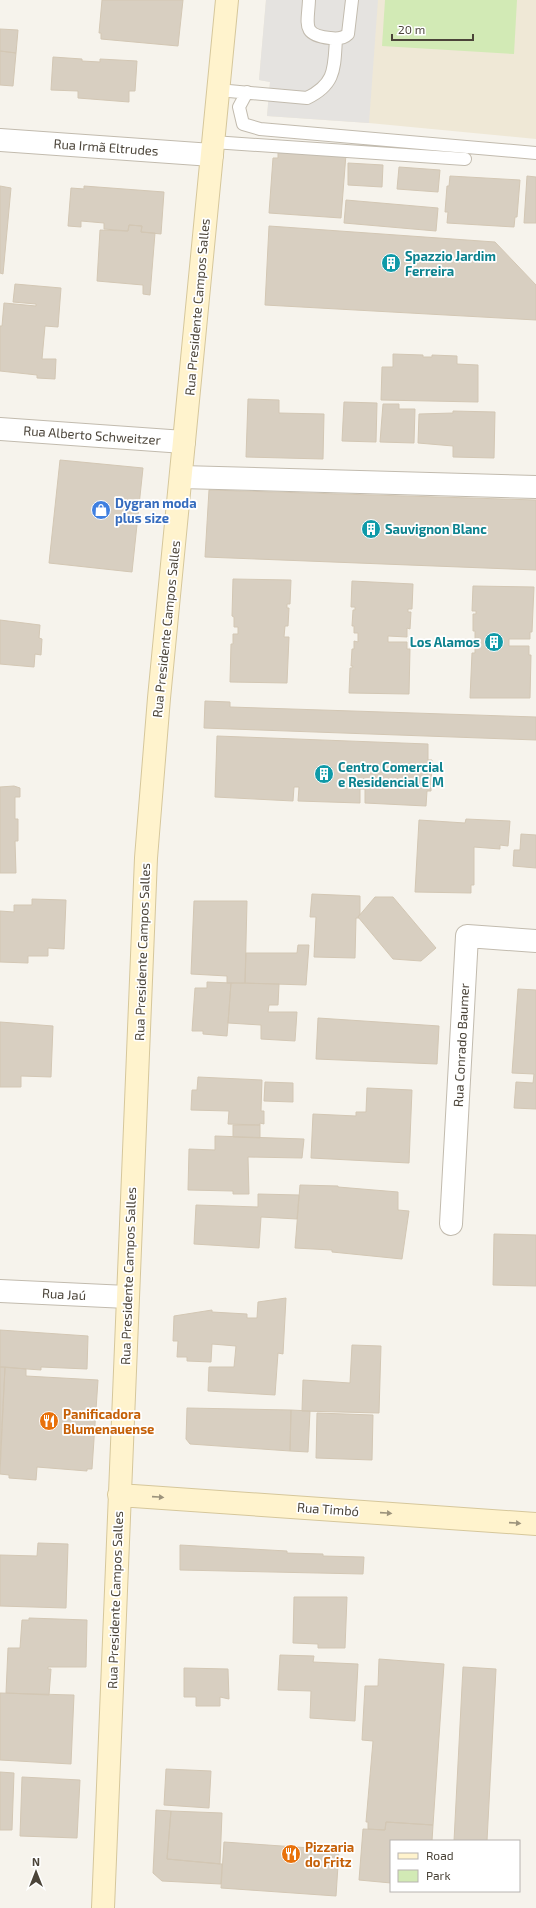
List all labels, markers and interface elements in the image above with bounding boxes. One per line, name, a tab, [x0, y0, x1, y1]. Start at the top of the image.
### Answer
scale bar	[392, 16, 473, 42]
text: 20 m	[398, 22, 425, 36]
street label: Rua Irmã Eltrudes	[53, 135, 159, 159]
street label: Rua Presidente Campos Salles	[181, 218, 213, 396]
place label: Spazzio Jardim Ferreira	[405, 248, 496, 279]
building icon: Spazzio Jardim Ferreira	[380, 252, 402, 274]
street label: Rua Alberto Schweitzer	[23, 422, 161, 448]
place label: Dygran moda plus size	[115, 495, 197, 526]
shop icon: Dygran moda plus size	[90, 499, 112, 521]
building icon: Sauvignon Blanc	[360, 518, 382, 540]
place label: Sauvignon Blanc	[385, 521, 487, 537]
street label: Rua Presidente Campos Salles	[149, 540, 183, 718]
building icon: Los Alamos	[483, 631, 505, 653]
place label: Los Alamos	[410, 634, 480, 650]
place label: Centro Comercial e Residencial E M	[338, 759, 444, 790]
building icon: Centro Comercial e Residencial E M	[313, 763, 335, 785]
street label: Rua Presidente Campos Salles	[131, 863, 153, 1041]
street label: Rua Conrado Baumer	[450, 983, 472, 1107]
street label: Rua Presidente Campos Salles	[117, 1187, 139, 1365]
street label: Rua Jaú	[42, 1285, 86, 1303]
place label: Panificadora Blumenauense	[63, 1406, 154, 1437]
restaurant icon: Panificadora Blumenauense	[38, 1410, 60, 1432]
one-way arrow	[152, 1494, 164, 1501]
street label: Rua Timbó	[296, 1499, 360, 1519]
one-way arrow	[380, 1510, 392, 1517]
street label: Rua Presidente Campos Salles	[104, 1511, 126, 1689]
one-way arrow	[509, 1519, 521, 1526]
place label: Pizzaria do Fritz	[305, 1839, 354, 1870]
legend	[390, 1840, 520, 1892]
restaurant icon: Pizzaria do Fritz	[280, 1843, 302, 1865]
text: Road	[426, 1848, 454, 1862]
north arrow	[16, 1852, 56, 1892]
text: N	[32, 1855, 40, 1868]
text: Park	[426, 1868, 451, 1882]

